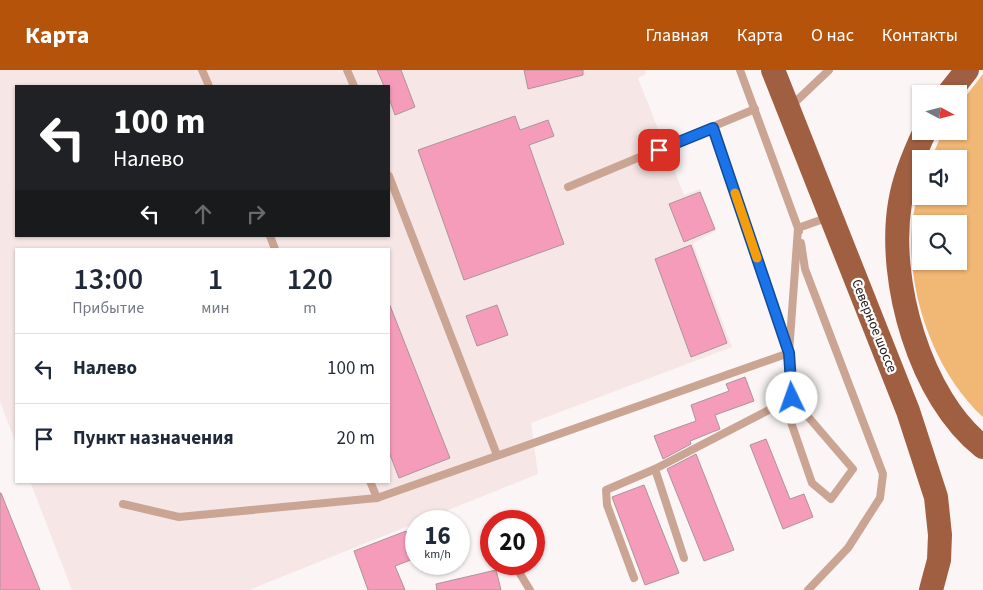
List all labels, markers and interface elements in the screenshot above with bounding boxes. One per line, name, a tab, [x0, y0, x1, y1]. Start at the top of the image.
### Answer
text: Карта	[25, 18, 89, 53]
text: Главная	[646, 23, 709, 48]
text: Карта	[737, 23, 783, 48]
text: О нас	[811, 23, 854, 48]
text: Контакты	[882, 23, 958, 48]
north arrow	[912, 85, 968, 140]
map controls	[912, 85, 967, 270]
text: 100 m	[113, 97, 205, 147]
icon: left	[30, 105, 95, 170]
pin	[638, 129, 680, 171]
icon: arrive	[645, 136, 673, 164]
text: Налево	[113, 143, 184, 175]
button: sound	[912, 150, 967, 205]
icon: left	[136, 200, 164, 228]
icon: ahead	[189, 200, 217, 228]
icon: right	[242, 200, 270, 228]
button: search	[912, 215, 967, 270]
text: 13:00	[73, 258, 143, 301]
text: 1	[208, 258, 223, 301]
text: 120	[287, 258, 333, 301]
street label: Северное шоссе	[846, 276, 902, 376]
text: Прибытие	[72, 297, 144, 319]
text: мин	[201, 297, 230, 319]
text: m	[303, 297, 316, 319]
icon: left	[30, 355, 58, 383]
text: Налево	[73, 355, 137, 382]
text: 100 m	[327, 355, 375, 382]
position arrow	[765, 371, 817, 423]
icon: arrive	[30, 425, 58, 453]
text: Пункт назначения	[73, 425, 234, 452]
text: 20 m	[337, 425, 375, 452]
speed limit sign: 20	[480, 510, 545, 575]
text: 16	[424, 518, 451, 554]
text: km/h	[424, 546, 451, 563]

